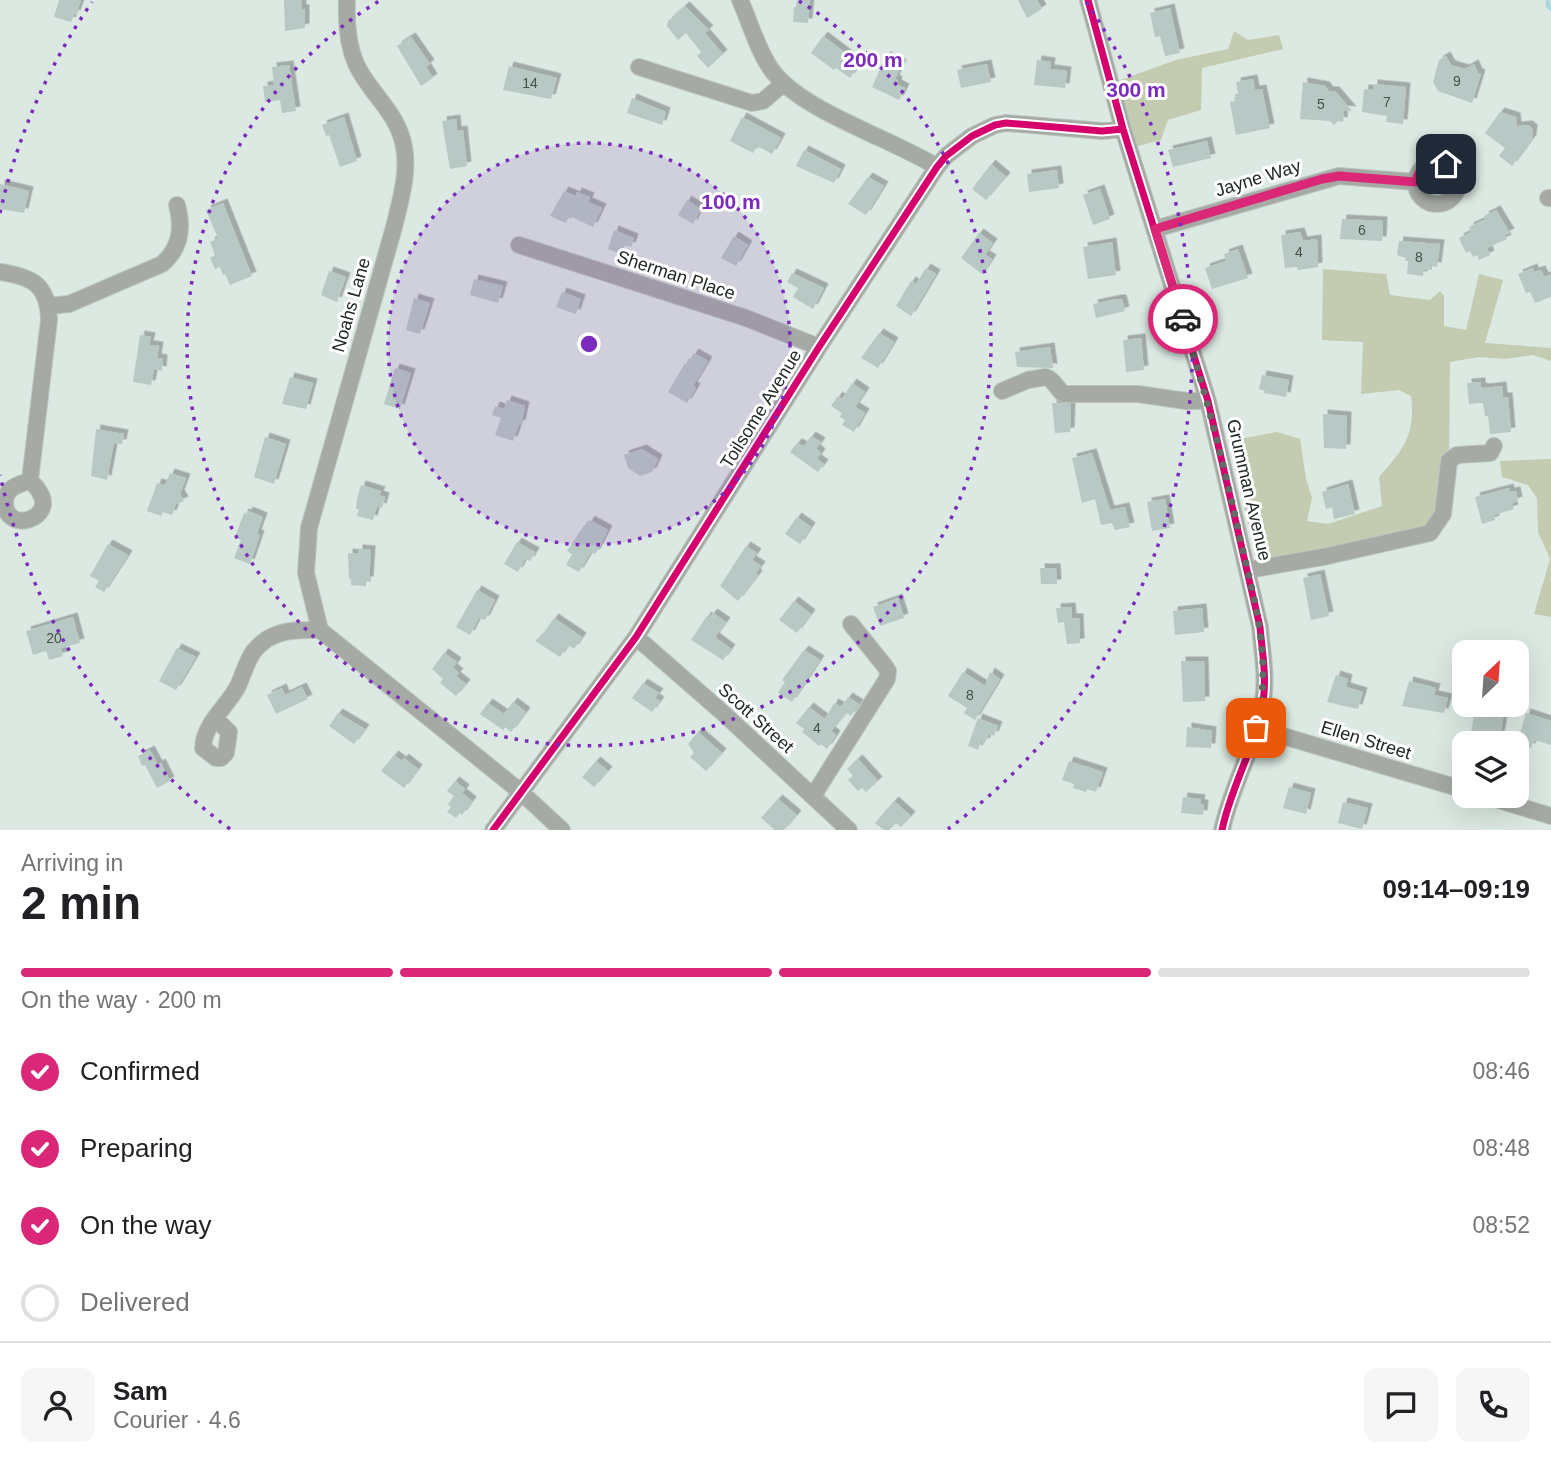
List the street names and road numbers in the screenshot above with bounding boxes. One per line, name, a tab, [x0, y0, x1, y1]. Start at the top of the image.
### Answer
street label: Jayne Way	[1213, 156, 1303, 200]
street label: Sherman Place	[614, 246, 738, 304]
street label: Noahs Lane	[328, 256, 374, 354]
street label: Toilsome Avenue	[717, 346, 805, 472]
street label: Grumman Avenue	[1223, 417, 1275, 563]
street label: Scott Street	[714, 679, 798, 757]
street label: Ellen Street	[1319, 717, 1413, 763]

